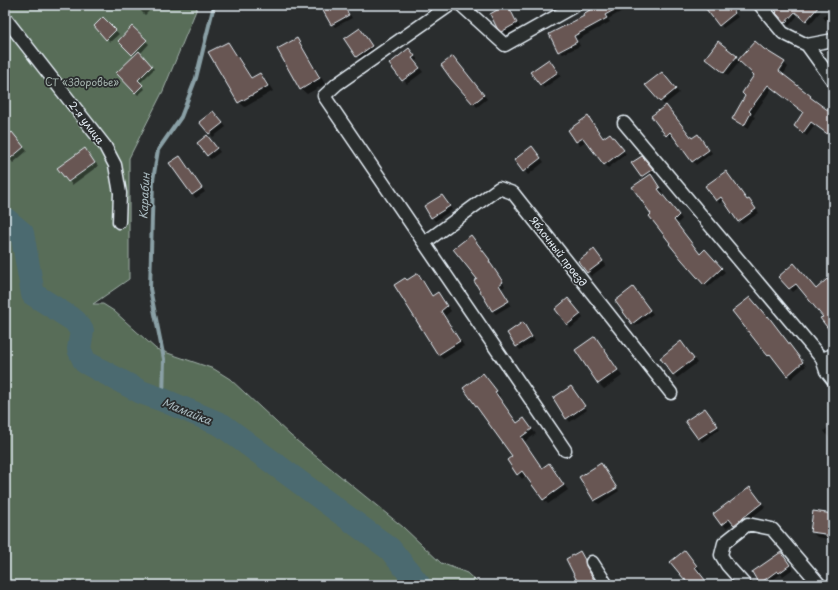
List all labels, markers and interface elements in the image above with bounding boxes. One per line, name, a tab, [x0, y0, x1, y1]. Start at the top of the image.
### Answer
park label: СТ «Здоровье»	[45, 74, 119, 89]
street label: 2-я улица	[66, 97, 108, 147]
water label: Карабин	[134, 171, 154, 220]
street label: Яблочный проезд	[527, 213, 591, 289]
water label: Мамайка	[160, 393, 215, 429]

